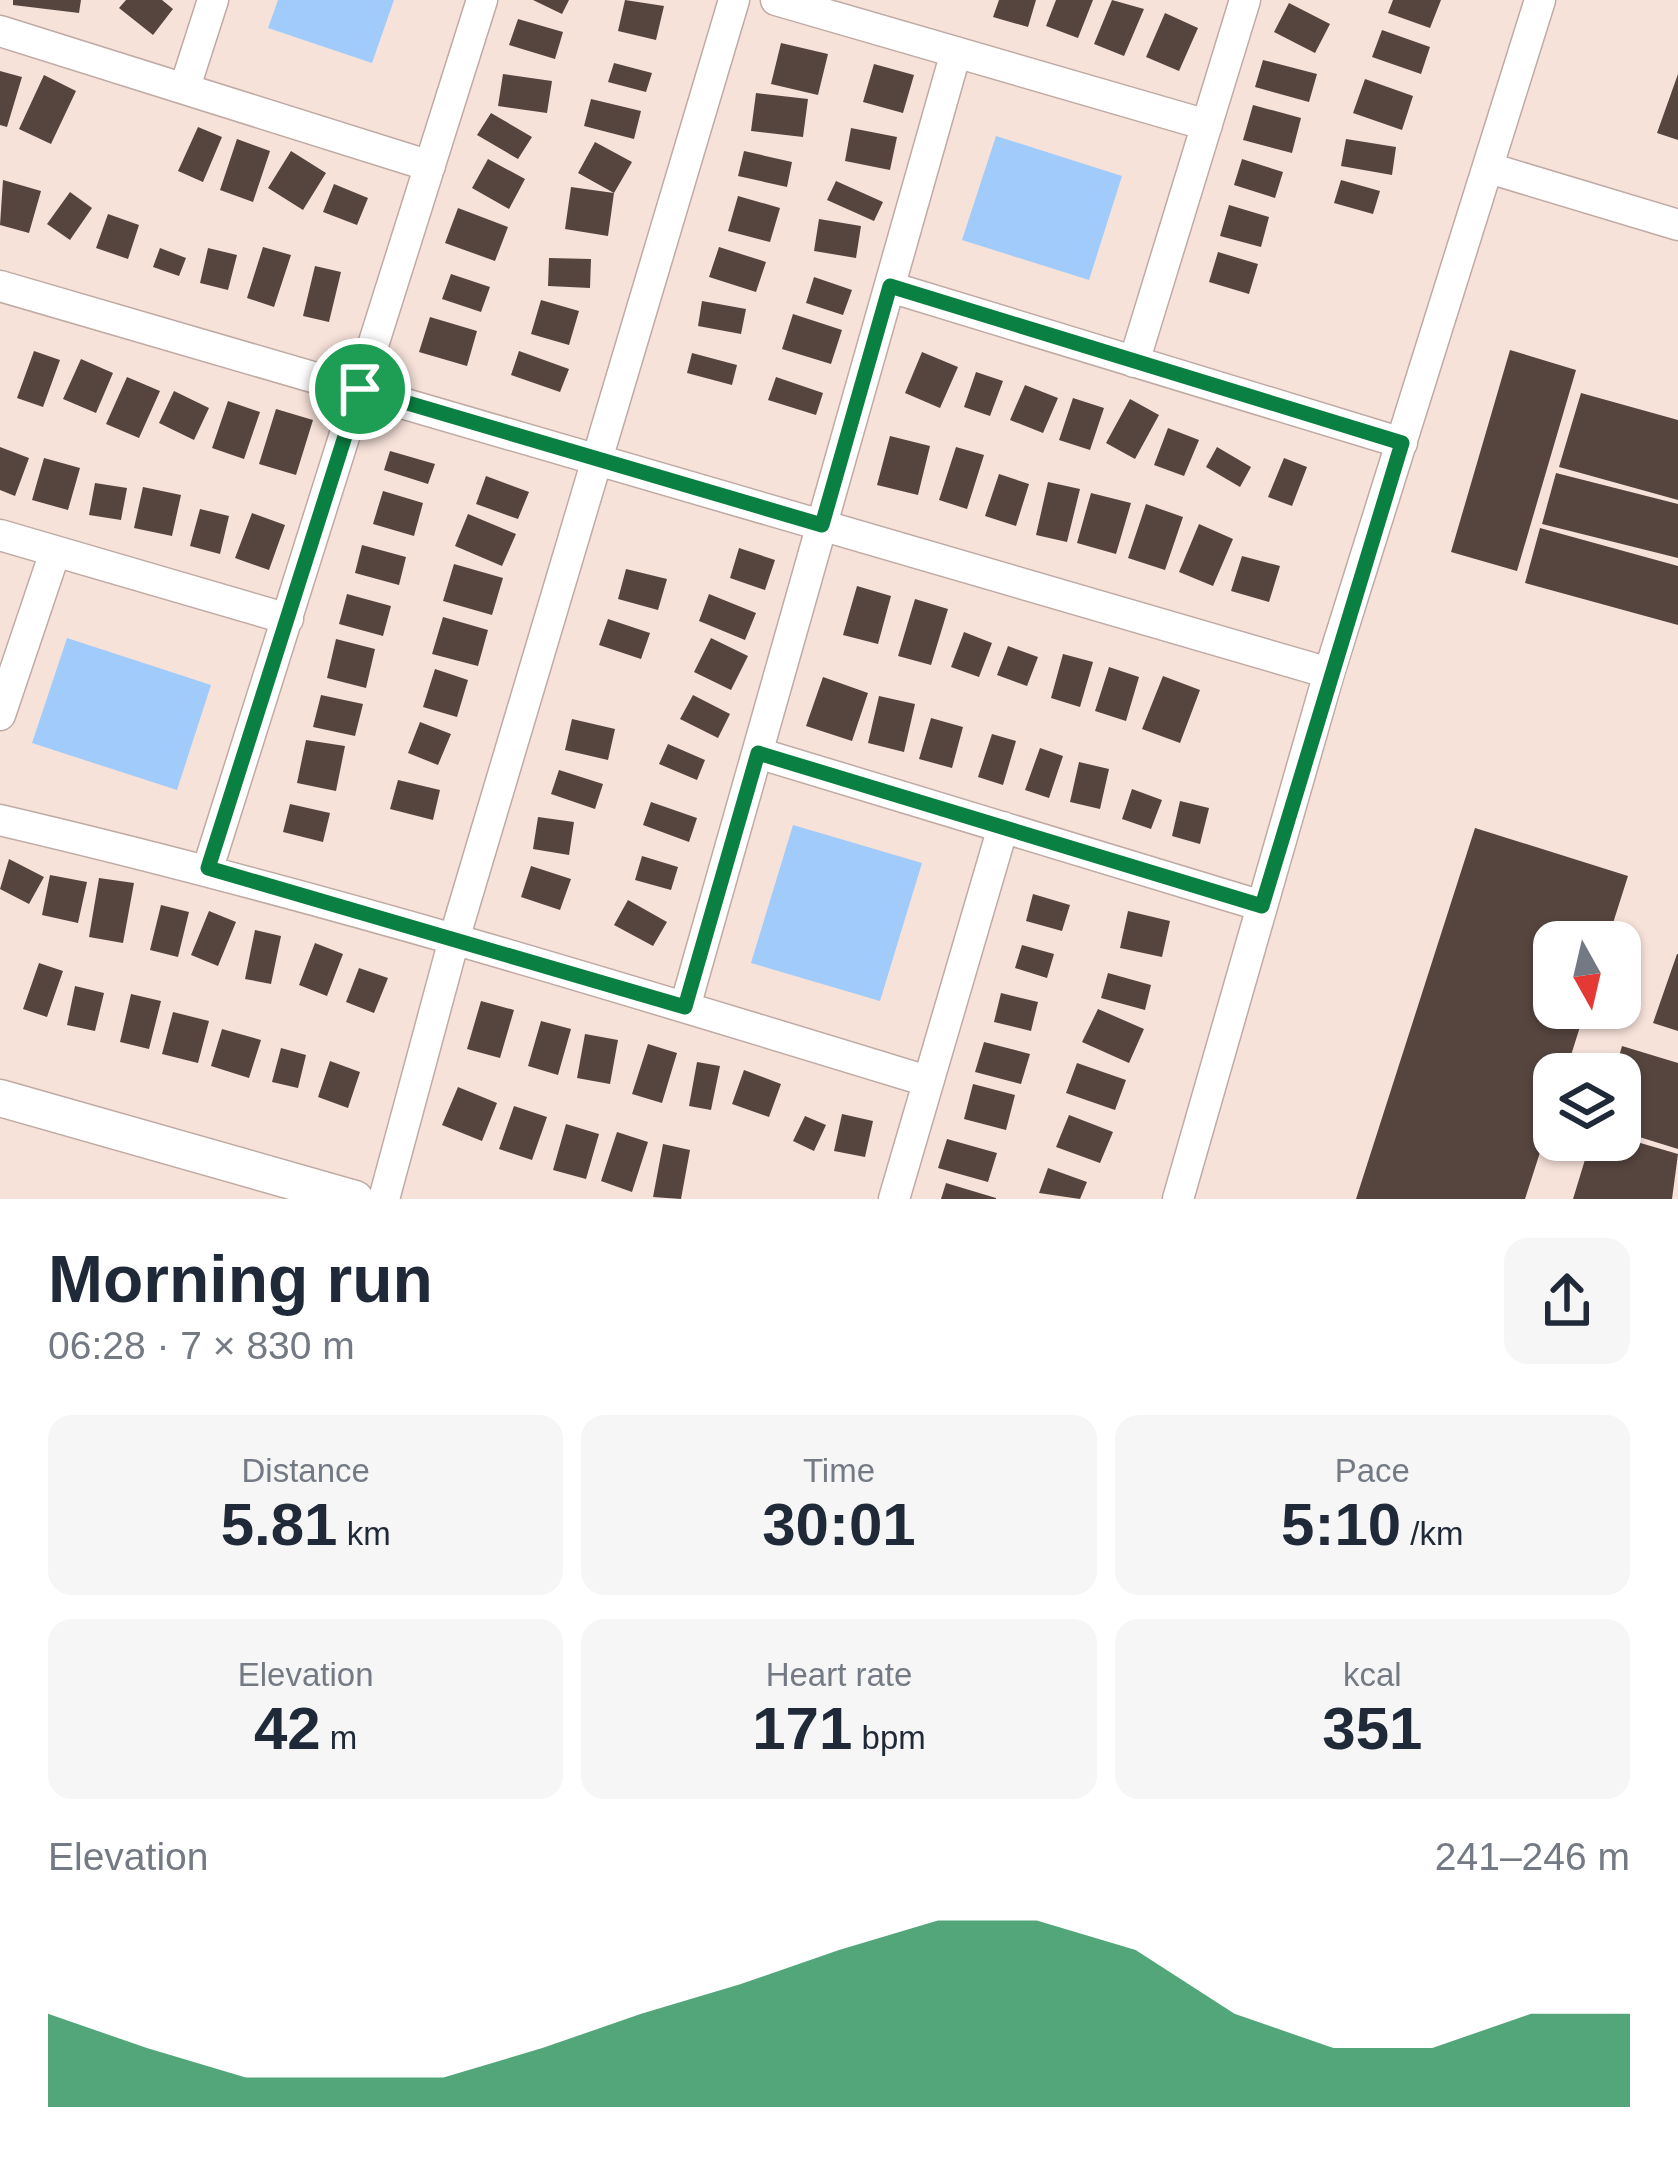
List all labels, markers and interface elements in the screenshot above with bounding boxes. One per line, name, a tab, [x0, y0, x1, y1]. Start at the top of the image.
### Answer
pin	[309, 338, 411, 440]
icon: arrive	[327, 356, 393, 422]
north arrow	[1533, 921, 1641, 1029]
map controls	[1533, 921, 1641, 1161]
button: layers	[1533, 1053, 1641, 1161]
button: share	[1504, 1238, 1630, 1364]
text: Morning run	[48, 1242, 433, 1316]
text: 06:28 · 7 × 830 m	[48, 1324, 355, 1367]
text: Distance	[241, 1452, 370, 1489]
text: Time	[803, 1452, 875, 1489]
text: Pace	[1335, 1452, 1410, 1489]
text: 5.81	[221, 1491, 337, 1558]
text: 30:01	[762, 1491, 916, 1558]
text: 5:10	[1281, 1491, 1401, 1558]
text: km	[337, 1515, 391, 1552]
text: /km	[1401, 1515, 1464, 1552]
text: Elevation	[238, 1656, 374, 1693]
text: Heart rate	[766, 1656, 912, 1693]
text: kcal	[1343, 1656, 1402, 1693]
text: 42	[254, 1695, 321, 1762]
text: 171	[752, 1695, 852, 1762]
text: 351	[1322, 1695, 1422, 1762]
text: m	[321, 1719, 357, 1756]
text: bpm	[852, 1719, 926, 1756]
text: Elevation	[48, 1835, 208, 1878]
text: 241–246 m	[1435, 1835, 1630, 1878]

